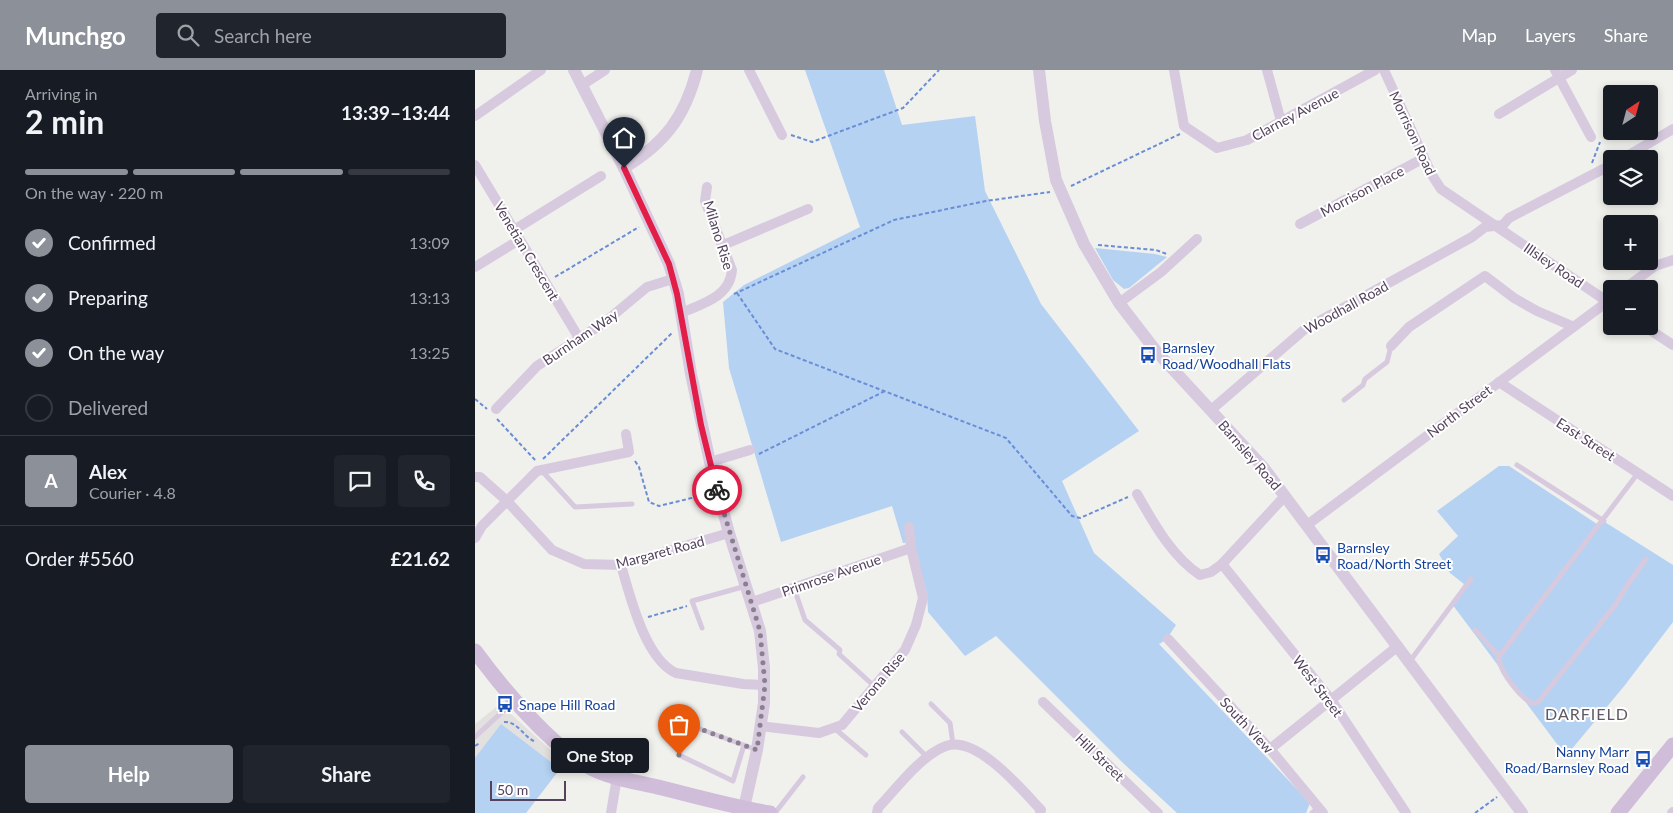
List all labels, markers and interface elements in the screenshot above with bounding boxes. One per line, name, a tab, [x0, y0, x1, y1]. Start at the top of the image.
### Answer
search box	[156, 13, 506, 58]
text: Munchgo	[25, 21, 126, 50]
icon: search	[174, 21, 202, 49]
text: Search here	[214, 24, 312, 47]
text: Map	[1461, 24, 1497, 46]
text: Layers	[1525, 24, 1576, 46]
text: Share	[1604, 24, 1648, 46]
text: Arriving in	[25, 84, 98, 103]
street label: Clarney Avenue	[1249, 84, 1341, 144]
north arrow	[1603, 85, 1657, 140]
map controls	[1603, 85, 1658, 335]
street label: Morrison Road	[1386, 88, 1440, 178]
text: 13:39–13:44	[341, 101, 450, 124]
text: 2 min	[25, 102, 104, 141]
pin	[603, 117, 645, 168]
icon: home	[610, 124, 638, 152]
button: layers	[1603, 150, 1658, 205]
street label: Morrison Place	[1317, 162, 1407, 220]
text: On the way · 220 m	[25, 183, 163, 202]
street label: Milano Rise	[700, 198, 738, 272]
street label: Venetian Crescent	[491, 199, 563, 303]
button: +	[1603, 215, 1658, 270]
icon: check	[25, 229, 53, 257]
text: Confirmed	[68, 231, 156, 254]
text: 13:09	[409, 233, 450, 252]
street label: Illsley Road	[1521, 239, 1587, 291]
street label: Woodhall Road	[1301, 277, 1391, 337]
button: −	[1603, 280, 1658, 335]
icon: check	[25, 284, 53, 312]
text: Preparing	[68, 286, 148, 309]
text: 13:13	[409, 288, 450, 307]
street label: Burnham Way	[539, 305, 621, 368]
icon: check	[25, 339, 53, 367]
place label: Barnsley Road/Woodhall Flats	[1162, 339, 1291, 372]
text: On the way	[68, 341, 164, 364]
text: 13:25	[409, 343, 450, 362]
bus stop icon: Barnsley Road/Woodhall Flats	[1138, 345, 1158, 365]
street label: North Street	[1423, 381, 1495, 441]
text: Delivered	[68, 396, 148, 419]
street label: East Street	[1553, 414, 1619, 464]
street label: Barnsley Road	[1215, 417, 1285, 493]
button: chat	[334, 455, 386, 507]
button: phone	[398, 455, 450, 507]
text: Alex	[89, 460, 127, 483]
courier	[692, 465, 742, 515]
text: A	[44, 469, 58, 492]
icon: bike	[703, 476, 731, 504]
text: Courier · 4.8	[89, 483, 176, 502]
street label: Margaret Road	[614, 532, 706, 572]
place label: Barnsley Road/North Street	[1337, 539, 1451, 572]
bus stop icon: Barnsley Road/North Street	[1313, 545, 1333, 565]
text: Order #5560	[25, 547, 134, 570]
text: £21.62	[390, 547, 450, 570]
street label: Primrose Avenue	[779, 550, 883, 600]
street label: Verona Rise	[848, 649, 908, 715]
street label: West Street	[1289, 652, 1347, 720]
street label: South View	[1217, 693, 1277, 757]
bus stop icon: Snape Hill Road	[495, 694, 515, 714]
place label: Snape Hill Road	[519, 696, 615, 713]
pin	[658, 704, 700, 755]
district label: DARFIELD	[1545, 704, 1629, 723]
icon: bag	[665, 711, 693, 739]
street label: Hill Street	[1072, 730, 1128, 784]
callout: One Stop	[551, 738, 649, 772]
place label: Nanny Marr Road/Barnsley Road	[1505, 743, 1629, 776]
button: Help	[25, 745, 233, 803]
button: Share	[243, 745, 450, 803]
text: One Stop	[567, 746, 633, 765]
bus stop icon: Nanny Marr Road/Barnsley Road	[1633, 749, 1653, 769]
scale bar	[490, 778, 566, 801]
text: 50 m	[497, 781, 528, 798]

